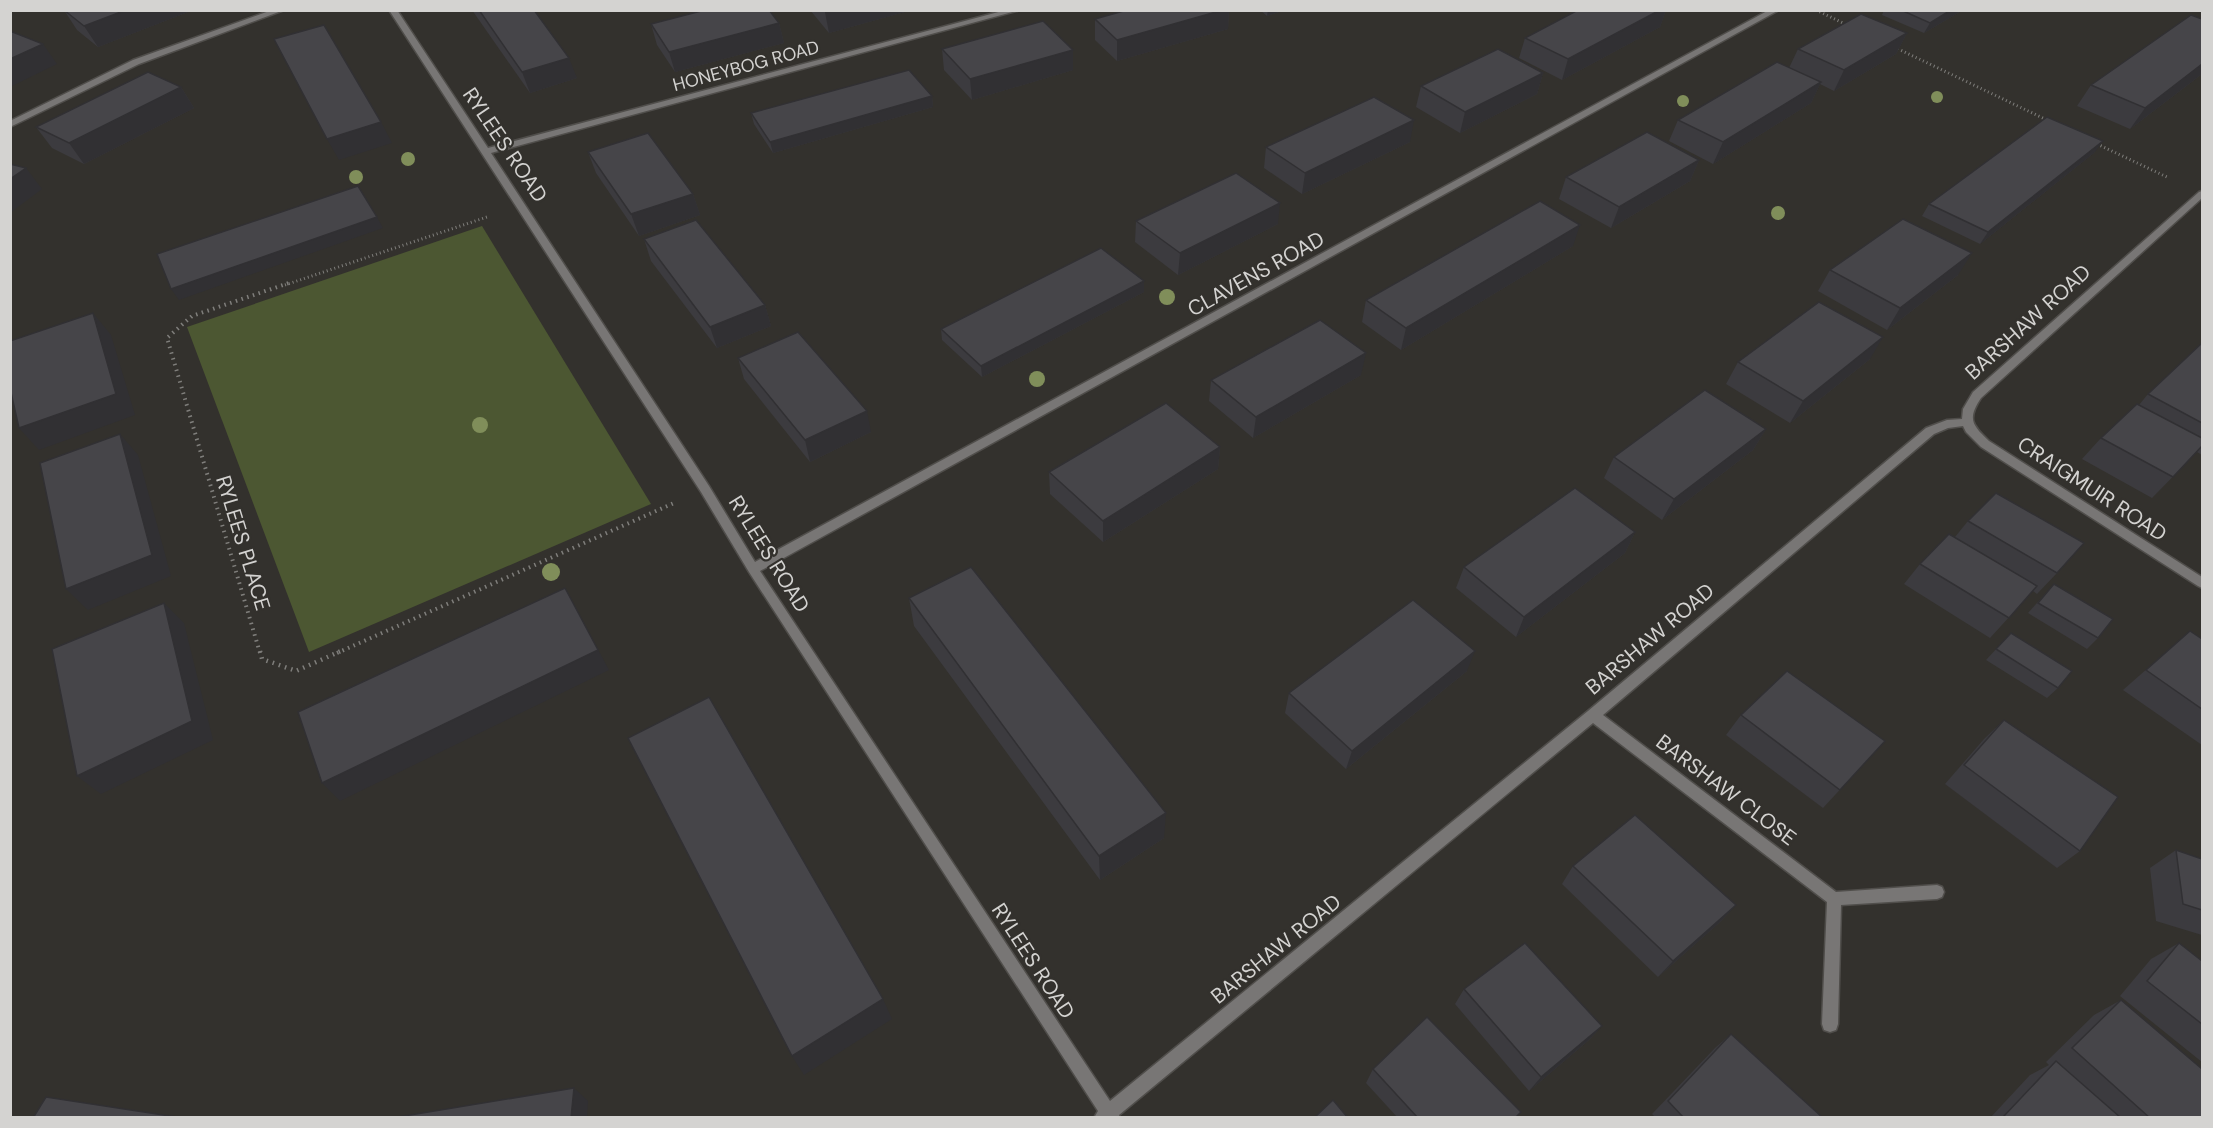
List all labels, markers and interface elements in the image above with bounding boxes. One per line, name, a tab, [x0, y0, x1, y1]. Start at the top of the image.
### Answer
street label: HONEYBOG ROAD	[670, 35, 822, 97]
street label: RYLEES ROAD	[456, 82, 554, 208]
street label: CLAVENS ROAD	[1183, 225, 1329, 323]
street label: BARSHAW ROAD	[1959, 258, 2097, 386]
street label: CRAIGMUIR ROAD	[2012, 430, 2172, 548]
street label: RYLEES PLACE	[209, 472, 277, 614]
street label: RYLEES ROAD	[722, 490, 816, 618]
street label: BARSHAW ROAD	[1580, 577, 1720, 701]
street label: BARSHAW CLOSE	[1650, 728, 1802, 852]
street label: BARSHAW ROAD	[1205, 888, 1347, 1010]
street label: RYLEES ROAD	[985, 898, 1081, 1024]

